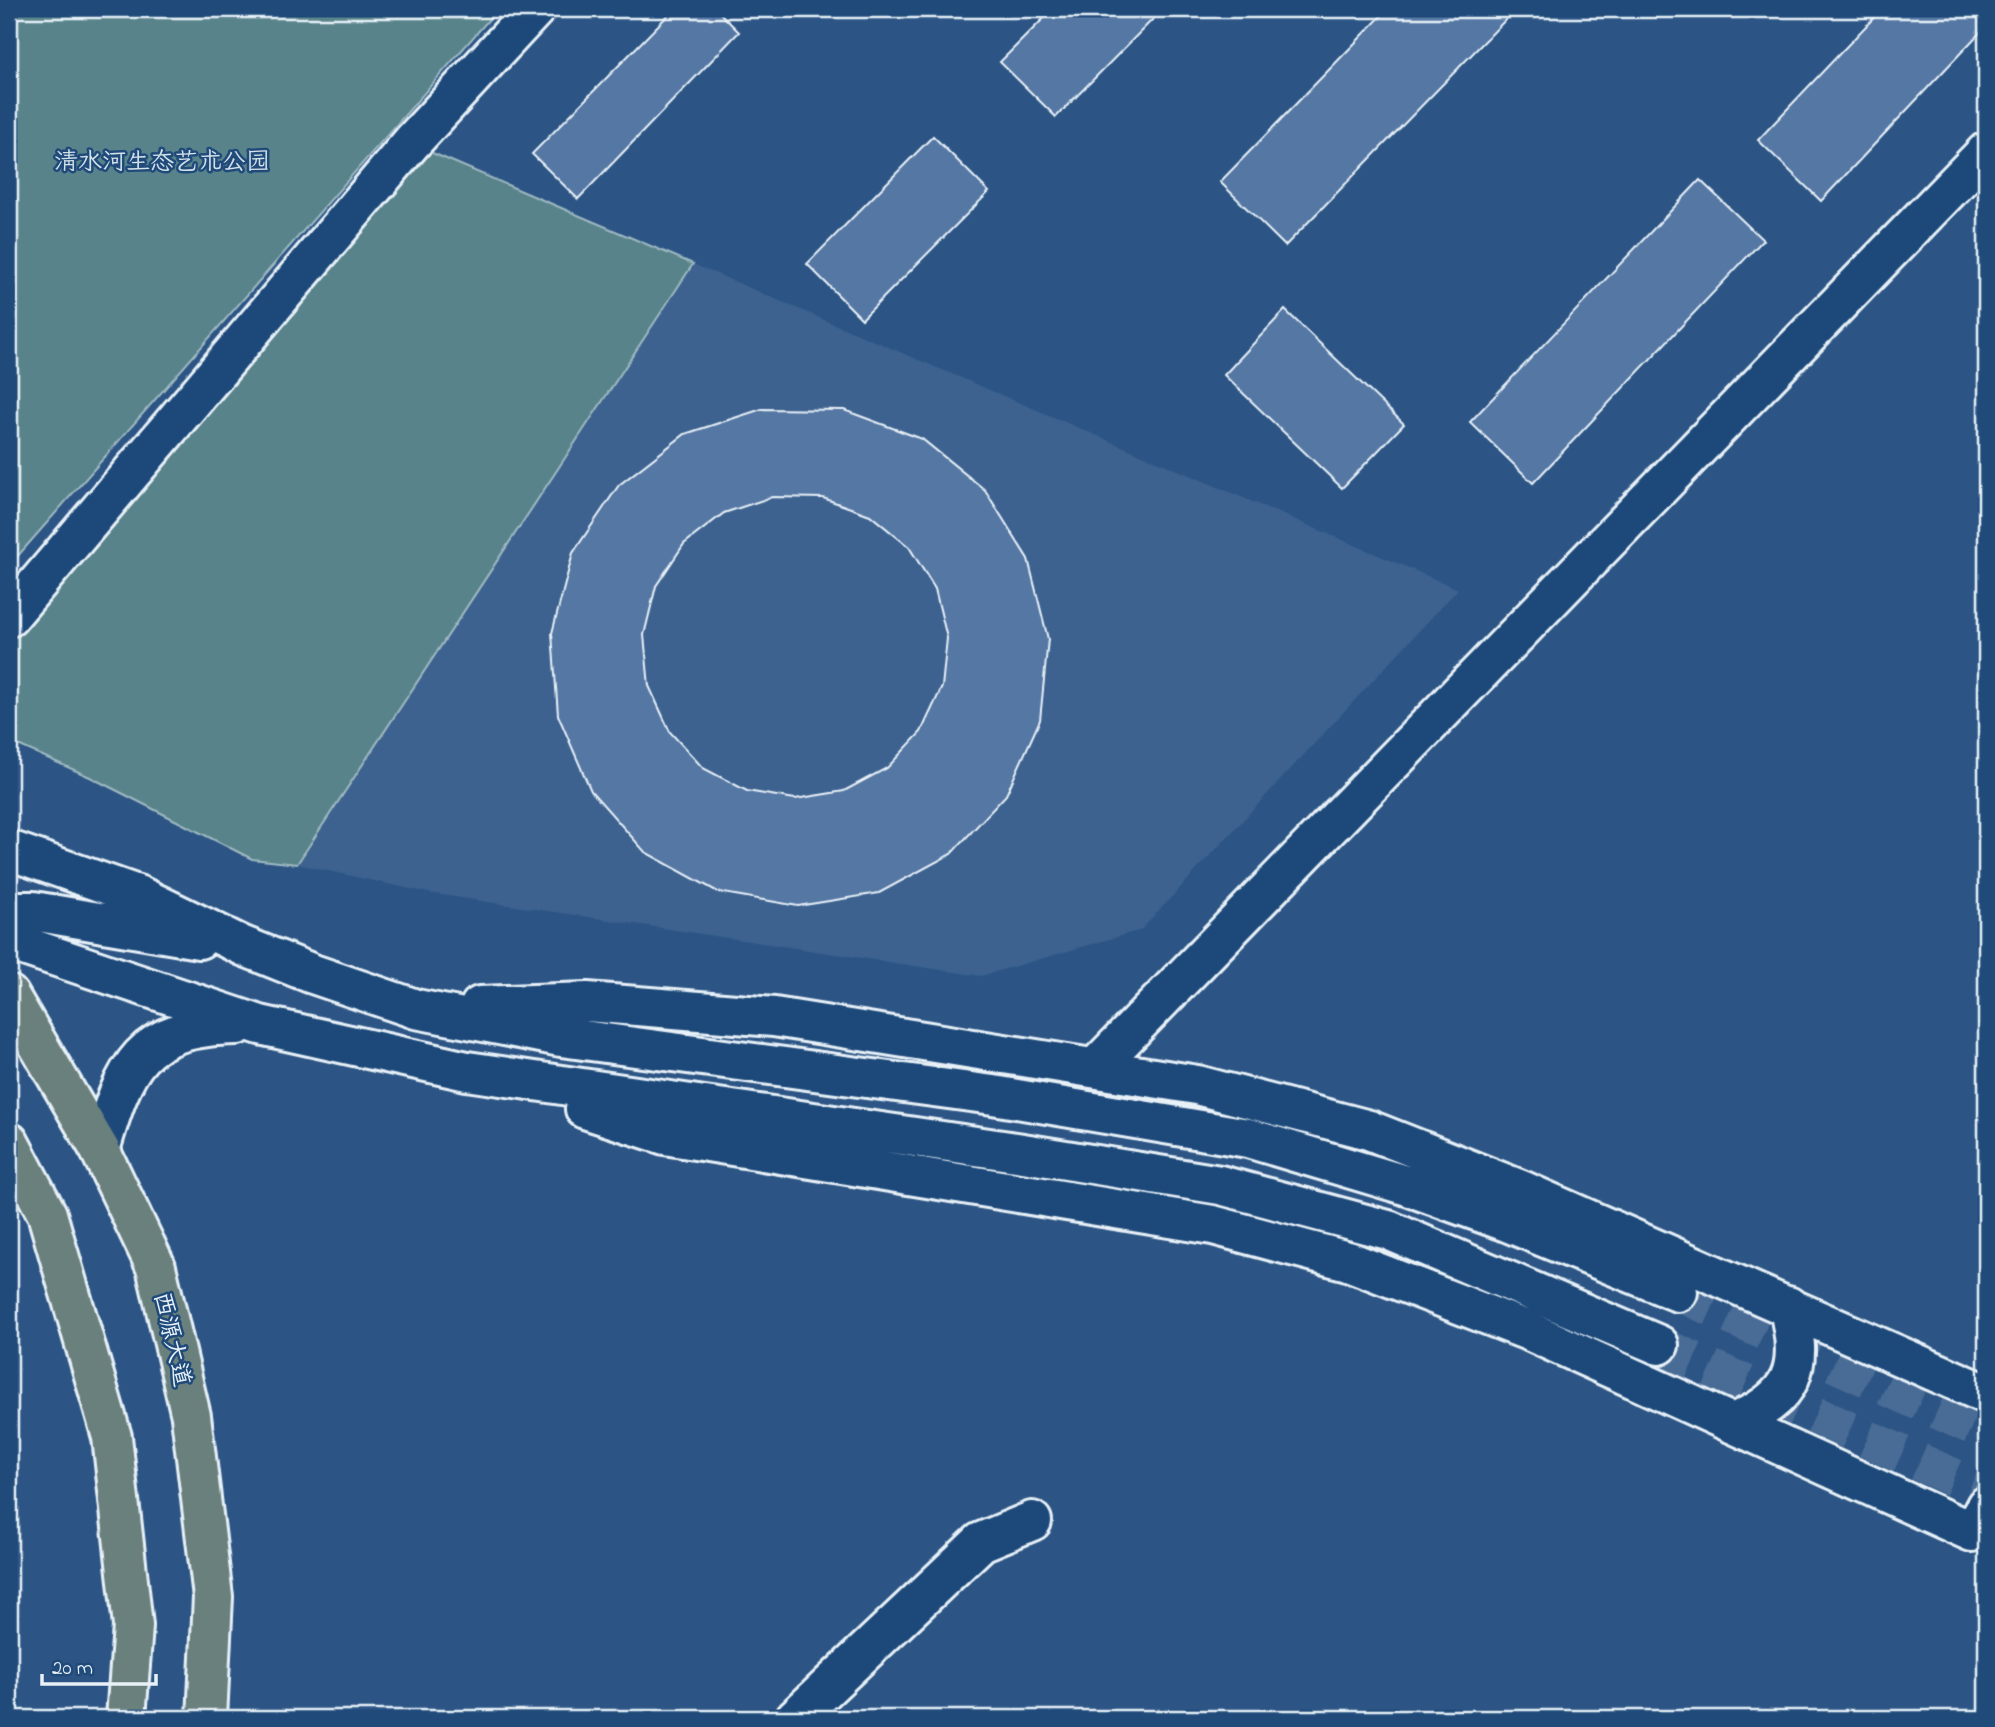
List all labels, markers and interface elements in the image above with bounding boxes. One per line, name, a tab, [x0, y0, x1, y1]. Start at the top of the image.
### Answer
park label: 清水河生态艺术公园	[54, 146, 270, 181]
street label: 西源大道	[143, 1289, 198, 1390]
scale bar	[42, 1643, 156, 1687]
text: 20 m	[52, 1654, 93, 1684]

